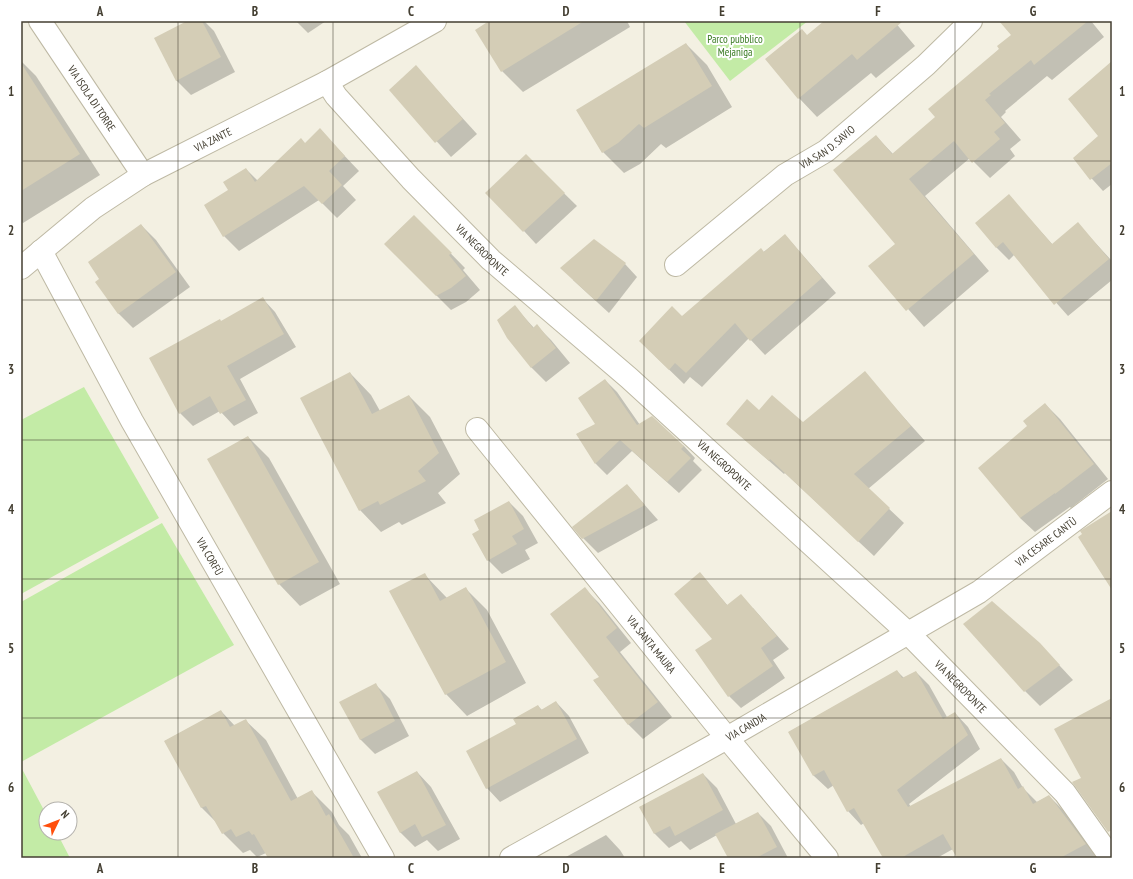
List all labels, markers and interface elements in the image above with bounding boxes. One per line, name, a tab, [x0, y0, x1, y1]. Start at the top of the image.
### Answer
text: A	[96, 3, 104, 20]
text: B	[252, 3, 258, 20]
text: C	[408, 3, 414, 20]
text: D	[563, 3, 570, 20]
text: E	[719, 3, 725, 20]
text: F	[875, 3, 881, 20]
text: G	[1030, 3, 1037, 20]
park label: Parco pubblico Mejaniga	[707, 32, 763, 59]
street label: VIA ISOLA DI TORRE	[64, 62, 119, 134]
text: 1	[8, 83, 14, 100]
text: 1	[1119, 83, 1125, 100]
street label: VIA SAN D. SAVIO	[796, 122, 858, 172]
street label: VIA ZANTE	[191, 124, 234, 155]
street label: VIA NEGROPONTE	[452, 221, 512, 279]
text: 2	[8, 222, 14, 239]
text: 2	[1119, 222, 1125, 239]
text: 3	[8, 361, 14, 378]
text: 3	[1119, 361, 1125, 378]
street label: VIA NEGROPONTE	[694, 436, 754, 494]
text: 4	[8, 501, 15, 518]
text: 4	[1119, 501, 1126, 518]
street label: VIA CESARE CANTÙ	[1012, 514, 1080, 570]
street label: VIA CORFÙ	[193, 534, 226, 578]
street label: VIA SANTA MAURA	[623, 612, 679, 677]
text: 5	[8, 640, 14, 657]
text: 5	[1119, 640, 1125, 657]
street label: VIA NEGROPONTE	[931, 657, 990, 716]
street label: VIA CANDIA	[722, 709, 769, 745]
text: 6	[8, 779, 14, 796]
text: 6	[1119, 779, 1125, 796]
north arrow	[38, 801, 78, 841]
text: N	[58, 807, 72, 821]
text: A	[96, 860, 104, 877]
text: B	[252, 860, 258, 877]
text: C	[408, 860, 414, 877]
text: D	[563, 860, 570, 877]
text: E	[719, 860, 725, 877]
text: F	[875, 860, 881, 877]
text: G	[1030, 860, 1037, 877]

